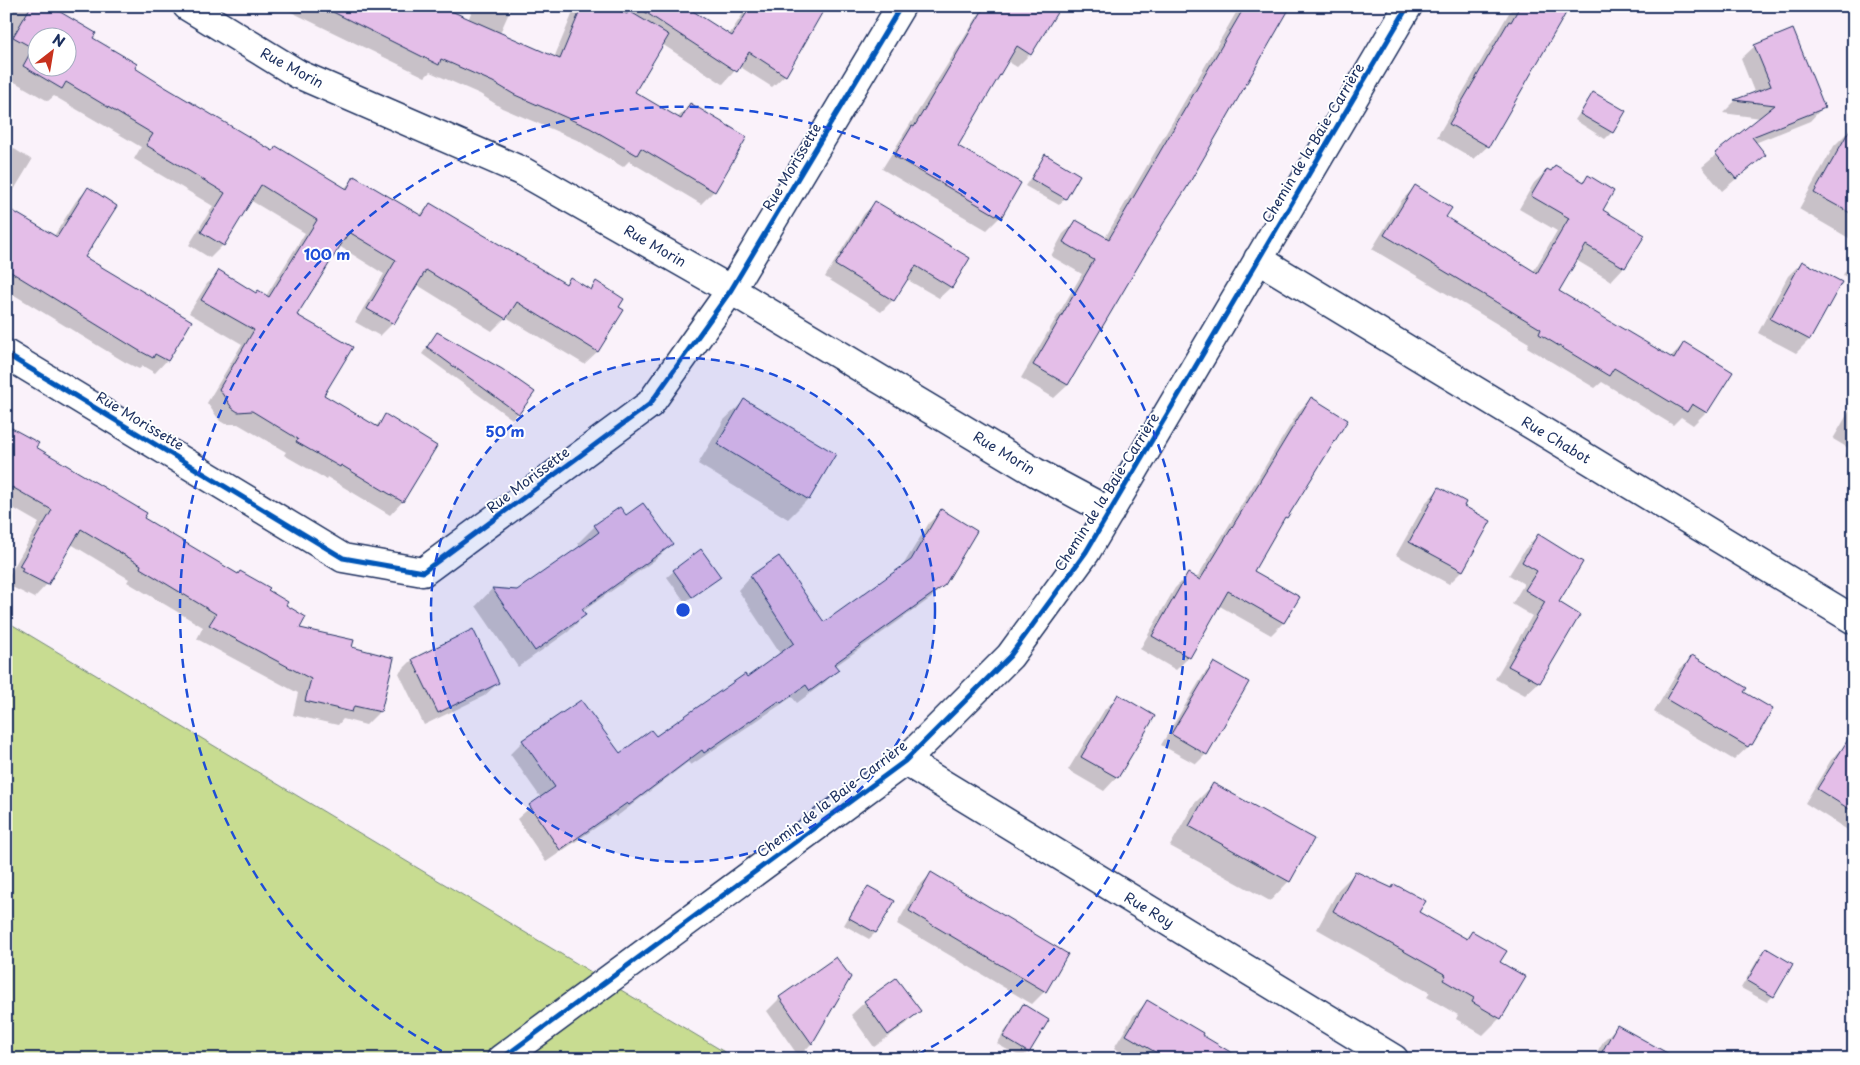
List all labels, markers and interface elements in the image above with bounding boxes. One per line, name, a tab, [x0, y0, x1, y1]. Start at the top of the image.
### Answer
north arrow	[28, 28, 78, 78]
text: N	[49, 29, 69, 52]
street label: Rue Morin	[257, 42, 328, 93]
street label: Chemin de la Baie-Carrière	[1256, 58, 1369, 227]
street label: Rue Morissette	[757, 119, 826, 215]
street label: Rue Morin	[620, 219, 690, 272]
text: 100 m	[304, 242, 350, 265]
street label: Rue Morissette	[92, 386, 188, 455]
street label: Chemin de la Baie-Carrière	[1049, 408, 1164, 575]
street label: Rue Chabot	[1518, 411, 1595, 469]
text: 50 m	[486, 419, 524, 442]
street label: Rue Morin	[969, 426, 1039, 479]
street label: Rue Morissette	[482, 441, 574, 518]
centre of rings	[674, 601, 692, 619]
street label: Chemin de la Baie-Carrière	[752, 735, 912, 862]
street label: Rue Roy	[1120, 886, 1178, 933]

